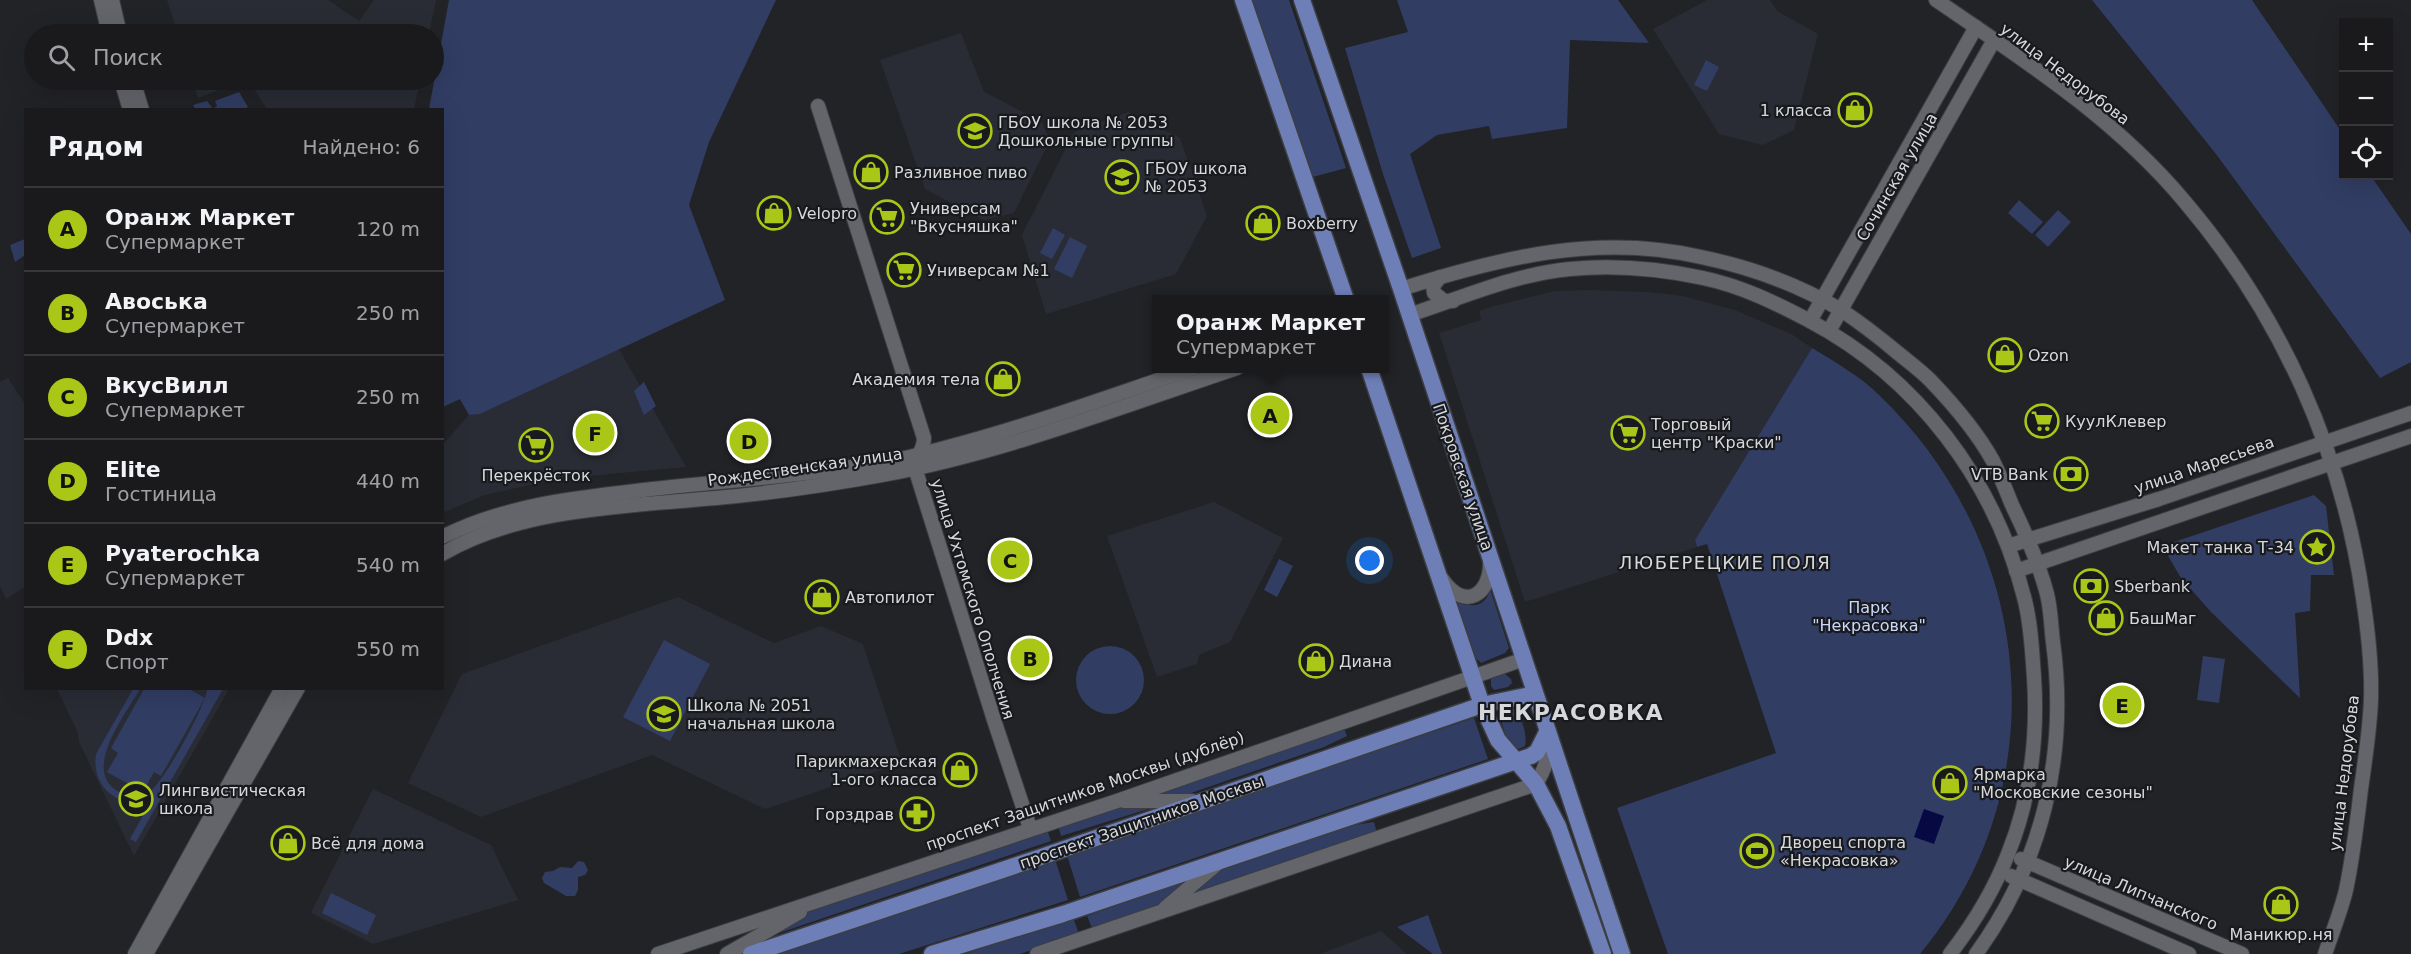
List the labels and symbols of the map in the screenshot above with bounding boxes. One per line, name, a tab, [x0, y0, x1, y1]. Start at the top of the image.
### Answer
street label: улица Недорубова	[1997, 19, 2133, 129]
shop icon: 1 класса	[1837, 92, 1873, 128]
place label: 1 класса	[1760, 101, 1832, 120]
street label: Сочинская улица	[1853, 109, 1941, 245]
school or university icon: ГБОУ школа № 2053 Дошкольные группы	[957, 113, 993, 149]
place label: ГБОУ школа № 2053 Дошкольные группы	[998, 113, 1174, 150]
shop icon: Разливное пиво	[853, 154, 889, 190]
school or university icon: ГБОУ школа № 2053	[1104, 159, 1140, 195]
place label: ГБОУ школа № 2053	[1145, 159, 1247, 196]
place label: Разливное пиво	[894, 163, 1027, 182]
shop icon: Velopro	[756, 195, 792, 231]
supermarket icon: Универсам "Вкусняшка"	[869, 199, 905, 235]
place label: Универсам "Вкусняшка"	[910, 199, 1018, 236]
place label: Velopro	[797, 204, 857, 223]
shop icon: Boxberry	[1245, 205, 1281, 241]
place label: Boxberry	[1286, 214, 1358, 233]
supermarket icon: Универсам №1	[886, 252, 922, 288]
place label: Универсам №1	[927, 261, 1050, 280]
shop icon: Ozon	[1987, 337, 2023, 373]
place label: Ozon	[2028, 346, 2069, 365]
shop icon: Академия тела	[985, 361, 1021, 397]
place label: Академия тела	[852, 370, 980, 389]
pin: A	[1250, 392, 1290, 438]
street label: Покровская улица	[1429, 401, 1497, 553]
supermarket icon: КуулКлевер	[2024, 403, 2060, 439]
pin: F	[576, 410, 614, 456]
place label: КуулКлевер	[2065, 412, 2166, 431]
supermarket icon: Торговый центр "Краски"	[1610, 415, 1646, 451]
place label: Торговый центр "Краски"	[1650, 415, 1782, 452]
pin: D	[730, 418, 768, 464]
supermarket icon: Перекрёсток	[518, 427, 554, 463]
street label: улица Маресьева	[2132, 432, 2276, 498]
street label: Рождественская улица	[706, 444, 904, 490]
bank icon: VTB Bank	[2053, 456, 2089, 492]
place label: VTB Bank	[1971, 465, 2049, 484]
place label: Перекрёсток	[481, 466, 591, 485]
street label: улица Ухтомского Ополчения	[927, 476, 1019, 722]
place icon: Макет танка Т-34	[2299, 529, 2335, 565]
pin: C	[990, 538, 1030, 582]
place label: Макет танка Т-34	[2146, 538, 2294, 557]
your location	[1355, 546, 1384, 575]
district label: ЛЮБЕРЕЦКИЕ ПОЛЯ	[1619, 552, 1831, 573]
bank icon: Sberbank	[2073, 568, 2109, 604]
place label: Sberbank	[2114, 577, 2191, 596]
shop icon: Автопилот	[804, 579, 840, 615]
place label: Автопилот	[845, 588, 935, 607]
park label: Парк "Некрасовка"	[1812, 598, 1926, 635]
shop icon: БашМаг	[2088, 600, 2124, 636]
place label: БашМаг	[2129, 609, 2196, 628]
pin: B	[1010, 636, 1050, 680]
shop icon: Диана	[1298, 643, 1334, 679]
place label: Диана	[1339, 652, 1392, 671]
pin: E	[2102, 682, 2142, 728]
street label: улица Недорубова	[2325, 694, 2363, 852]
school or university icon: Школа № 2051 начальная школа	[646, 696, 682, 732]
place label: Школа № 2051 начальная школа	[687, 696, 835, 733]
district label: НЕКРАСОВКА	[1478, 700, 1664, 725]
street label: проспект Защитников Москвы (дублёр)	[923, 727, 1247, 855]
place label: Парикмахерская 1-ого класса	[796, 752, 937, 789]
shop icon: Парикмахерская 1-ого класса	[942, 752, 978, 788]
shop icon: Ярмарка "Московские сезоны"	[1932, 765, 1968, 801]
place label: Ярмарка "Московские сезоны"	[1973, 765, 2153, 802]
street label: проспект Защитников Москвы	[1017, 771, 1267, 873]
school or university icon: Лингвистическая школа	[118, 781, 154, 817]
place label: Лингвистическая школа	[159, 781, 306, 818]
pharmacy icon: Горздрав	[899, 796, 935, 832]
place label: Горздрав	[815, 805, 894, 824]
shop icon: Всё для дома	[270, 825, 306, 861]
sports icon: Дворец спорта «Некрасовка»	[1739, 833, 1775, 869]
place label: Дворец спорта «Некрасовка»	[1780, 833, 1906, 870]
place label: Всё для дома	[311, 834, 424, 853]
street label: улица Липчанского	[2061, 852, 2221, 934]
shop icon: Маникюр.ня	[2263, 886, 2299, 922]
place label: Маникюр.ня	[2230, 925, 2332, 944]

